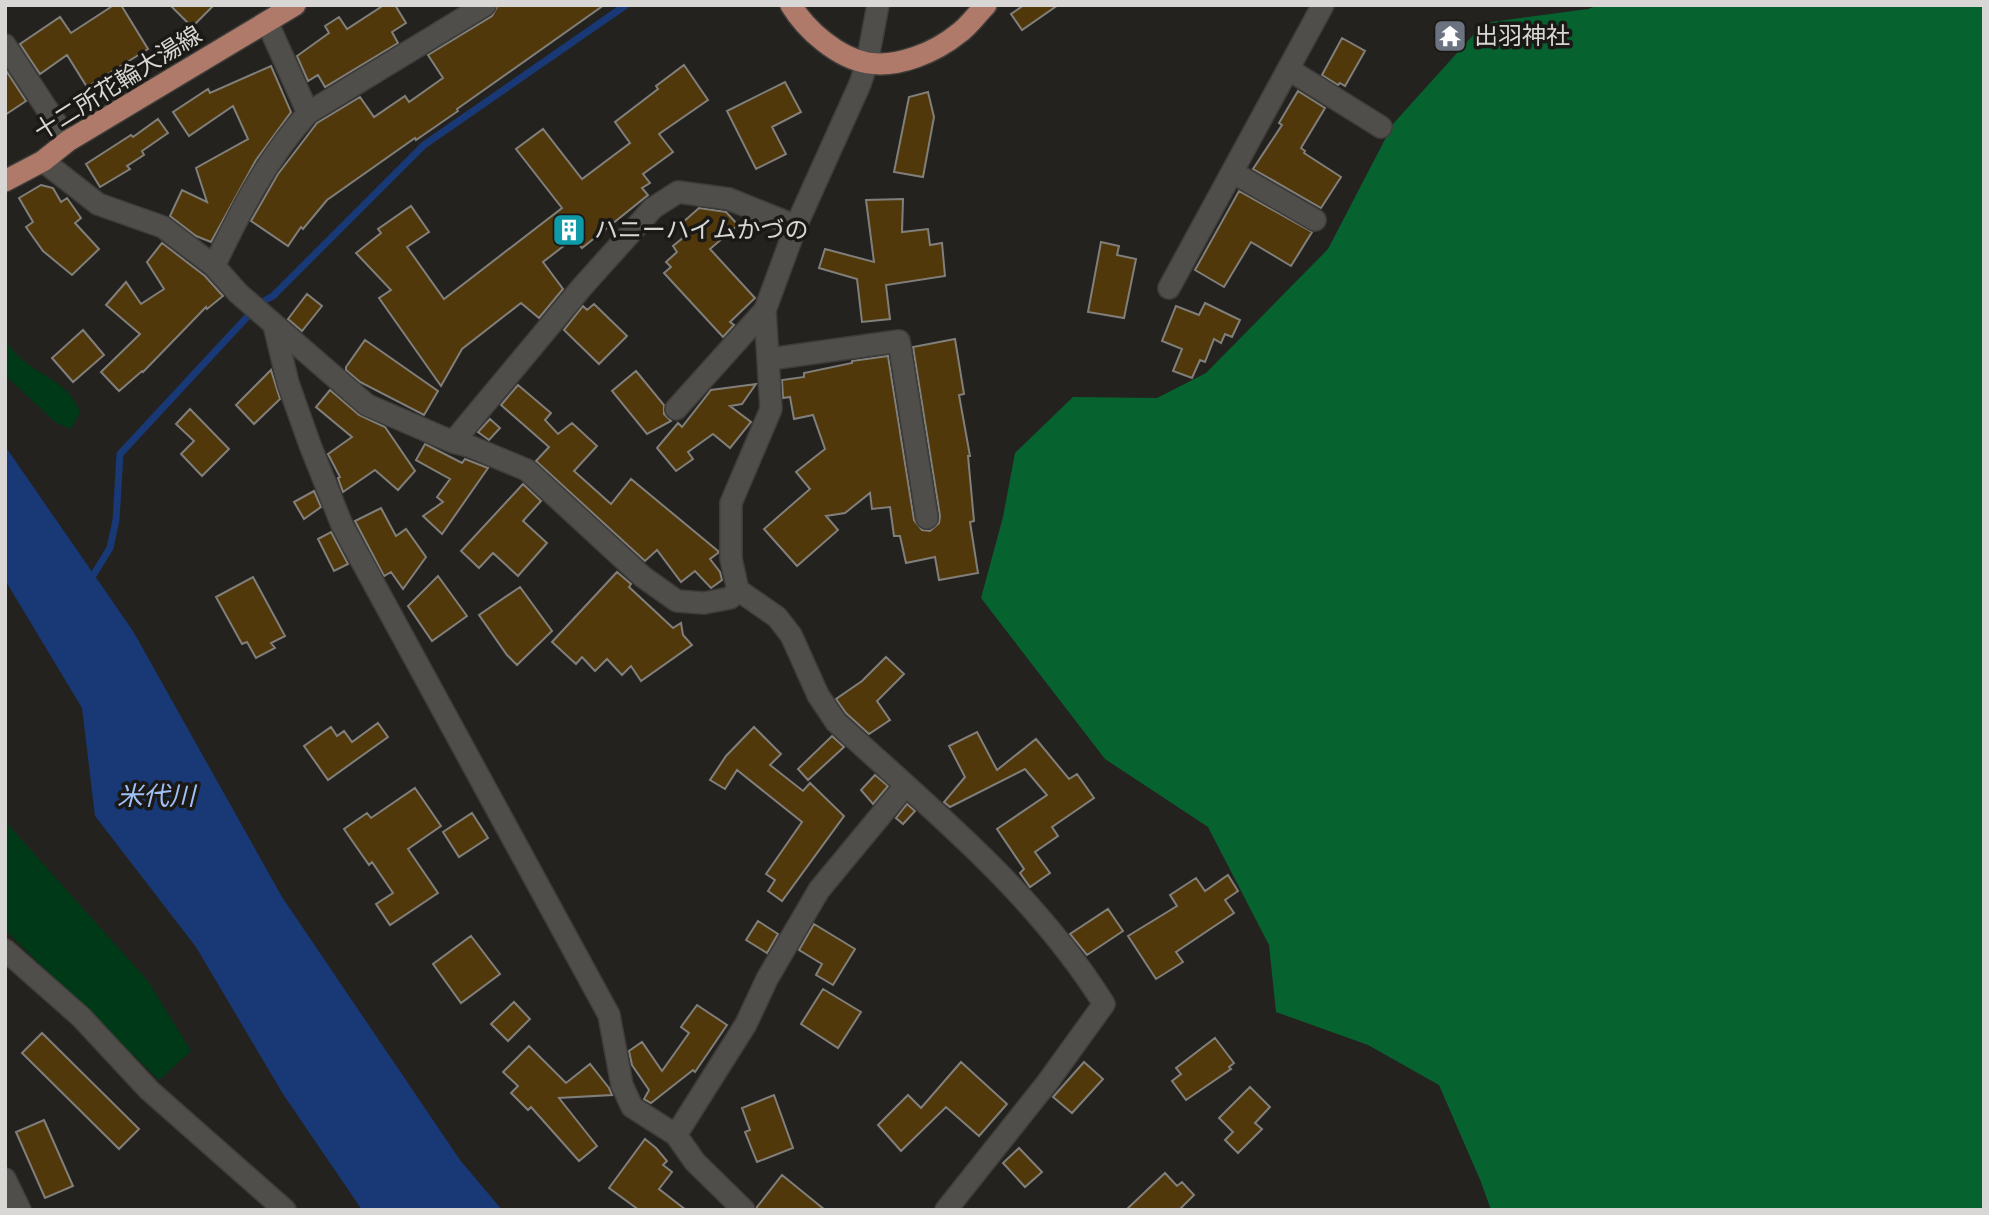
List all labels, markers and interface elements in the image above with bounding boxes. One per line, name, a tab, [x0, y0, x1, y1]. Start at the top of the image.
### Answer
temple icon: 出羽神社	[1431, 17, 1469, 55]
street label: 十二所花輪大湯線	[29, 20, 207, 146]
place label: 出羽神社	[1474, 22, 1570, 50]
building icon: ハニーハイムかづの	[550, 211, 588, 249]
place label: ハニーハイムかづの	[594, 216, 809, 244]
water label: 米代川	[117, 781, 198, 811]

